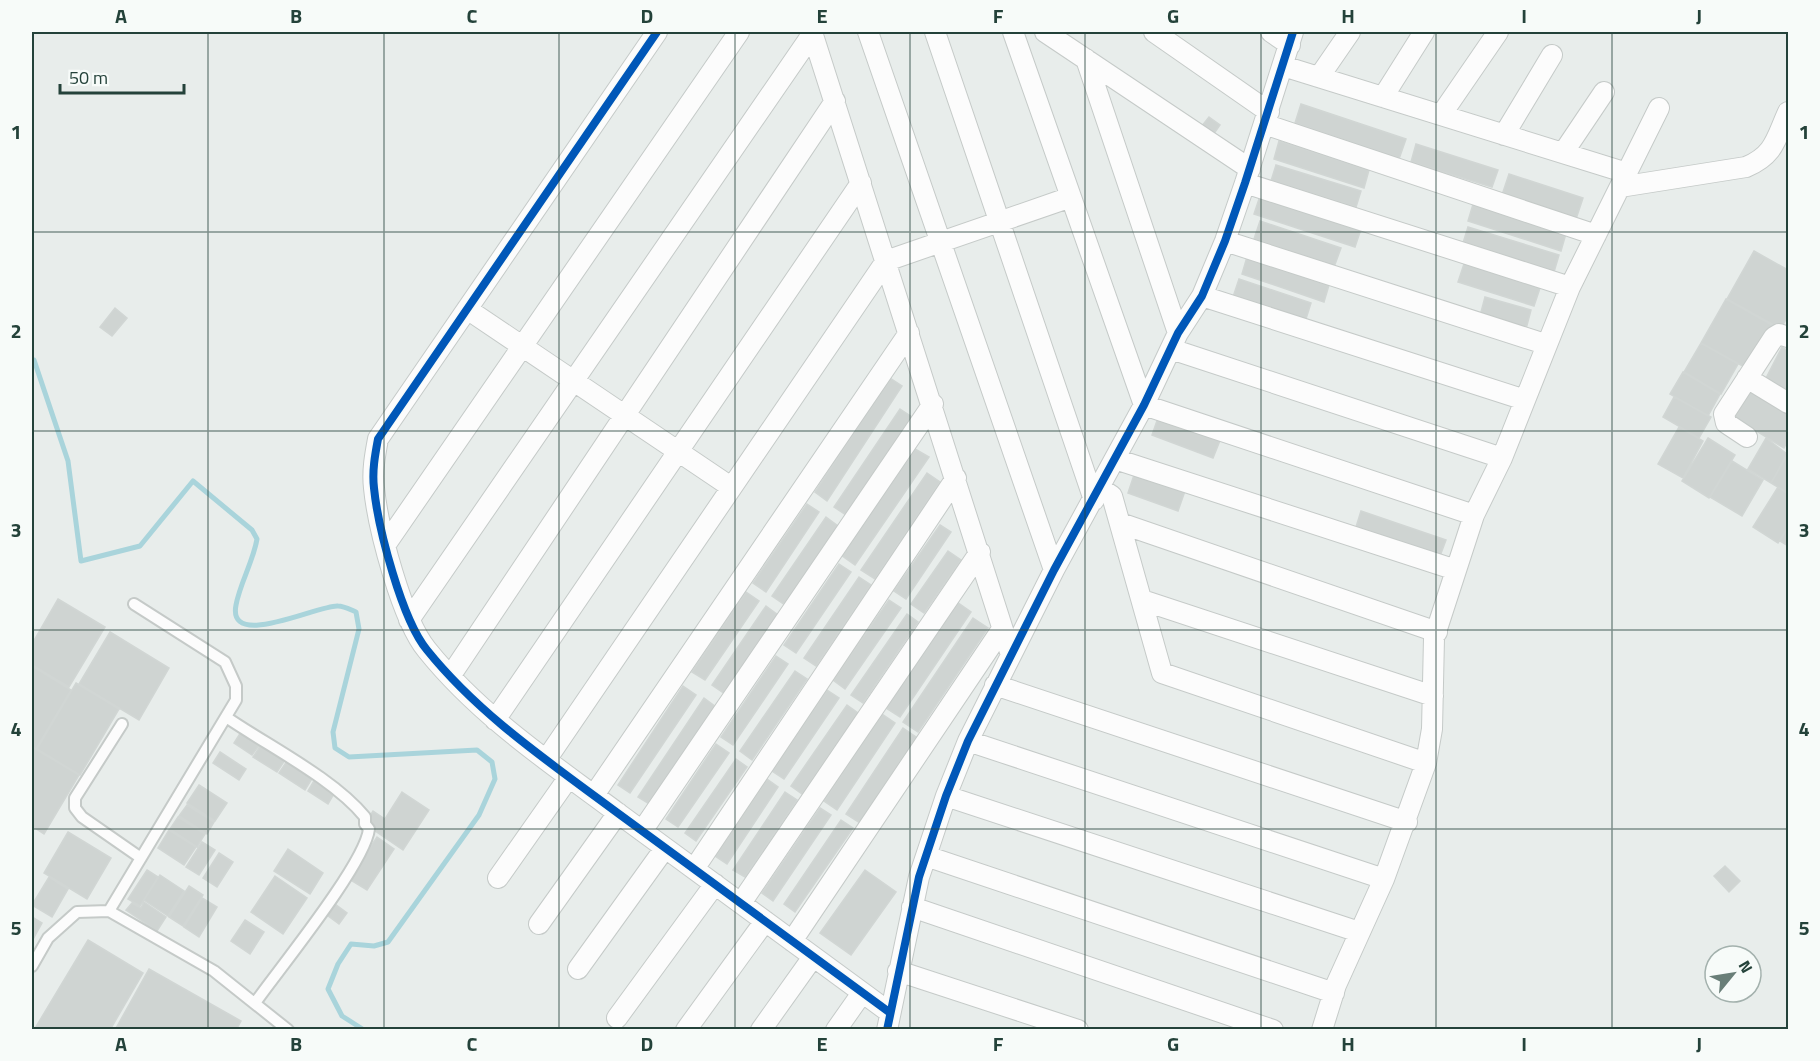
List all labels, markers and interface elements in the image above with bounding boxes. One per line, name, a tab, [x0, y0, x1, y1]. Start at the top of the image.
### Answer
text: A	[115, 0, 127, 31]
text: B	[290, 0, 302, 31]
text: C	[467, 0, 478, 31]
text: D	[641, 0, 653, 31]
text: E	[816, 0, 828, 31]
text: F	[993, 0, 1004, 31]
text: G	[1167, 0, 1179, 31]
text: H	[1341, 0, 1355, 31]
text: I	[1521, 0, 1527, 31]
text: J	[1696, 0, 1702, 31]
scale bar	[60, 57, 184, 95]
text: 50 m	[69, 64, 108, 91]
text: 1	[10, 116, 22, 147]
text: 1	[1798, 116, 1810, 147]
text: 2	[10, 315, 22, 346]
text: 2	[1798, 315, 1810, 346]
text: 3	[10, 514, 22, 545]
text: 3	[1798, 514, 1810, 545]
text: 4	[10, 713, 22, 744]
text: 4	[1798, 713, 1810, 744]
text: 5	[10, 912, 22, 943]
text: 5	[1798, 912, 1810, 943]
north arrow	[1703, 944, 1763, 1004]
text: N	[1733, 956, 1759, 977]
text: A	[115, 1028, 127, 1059]
text: B	[290, 1028, 302, 1059]
text: C	[467, 1028, 478, 1059]
text: D	[641, 1028, 653, 1059]
text: E	[816, 1028, 828, 1059]
text: F	[993, 1028, 1004, 1059]
text: G	[1167, 1028, 1179, 1059]
text: H	[1341, 1028, 1355, 1059]
text: I	[1521, 1028, 1527, 1059]
text: J	[1696, 1028, 1702, 1059]

